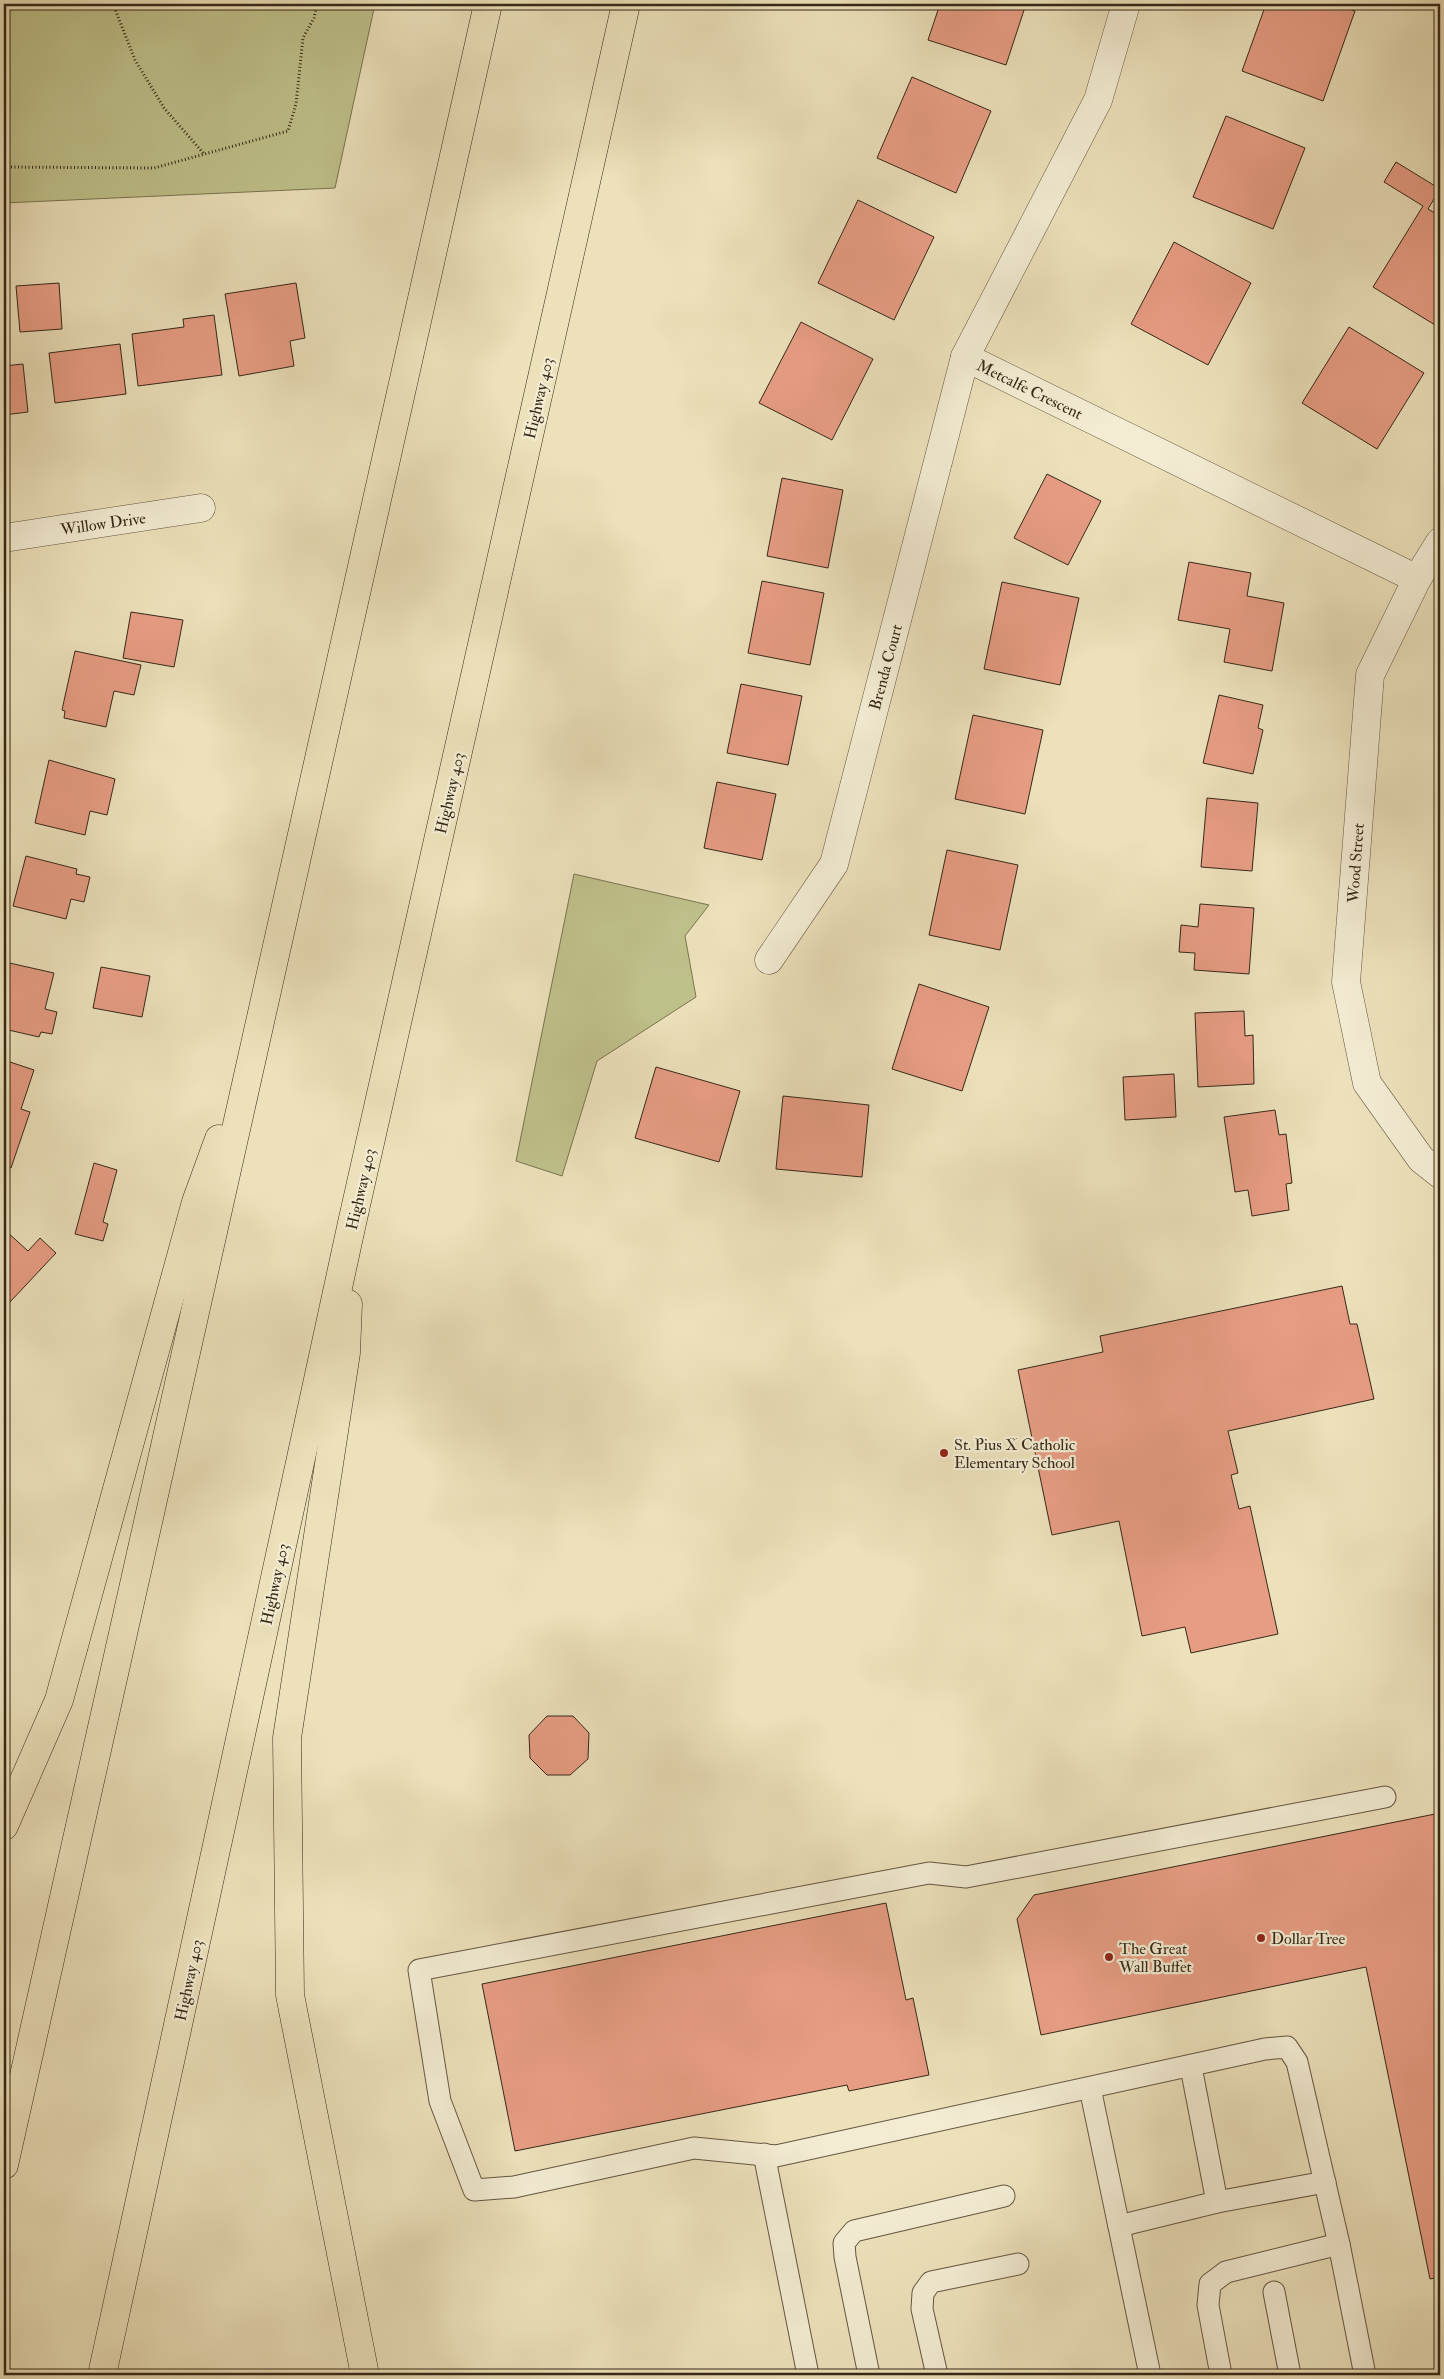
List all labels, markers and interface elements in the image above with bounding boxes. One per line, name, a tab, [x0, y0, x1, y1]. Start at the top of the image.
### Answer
street label: Highway 403	[520, 356, 558, 441]
street label: Metcalfe Crescent	[973, 356, 1086, 424]
street label: Willow Drive	[58, 508, 147, 540]
street label: Brenda Court	[865, 622, 907, 712]
street label: Highway 403	[431, 751, 469, 836]
street label: Wood Street	[1343, 822, 1369, 905]
street label: Highway 403	[342, 1147, 380, 1232]
place label: St. Pius X Catholic Elementary School	[954, 1435, 1076, 1473]
marker: St. Pius X Catholic Elementary School	[938, 1447, 950, 1459]
street label: Highway 403	[257, 1542, 293, 1627]
place label: Dollar Tree	[1271, 1929, 1346, 1949]
marker: Dollar Tree	[1255, 1932, 1267, 1944]
street label: Highway 403	[171, 1938, 207, 2023]
place label: The Great Wall Buffet	[1118, 1939, 1192, 1977]
marker: The Great Wall Buffet	[1103, 1951, 1115, 1963]

